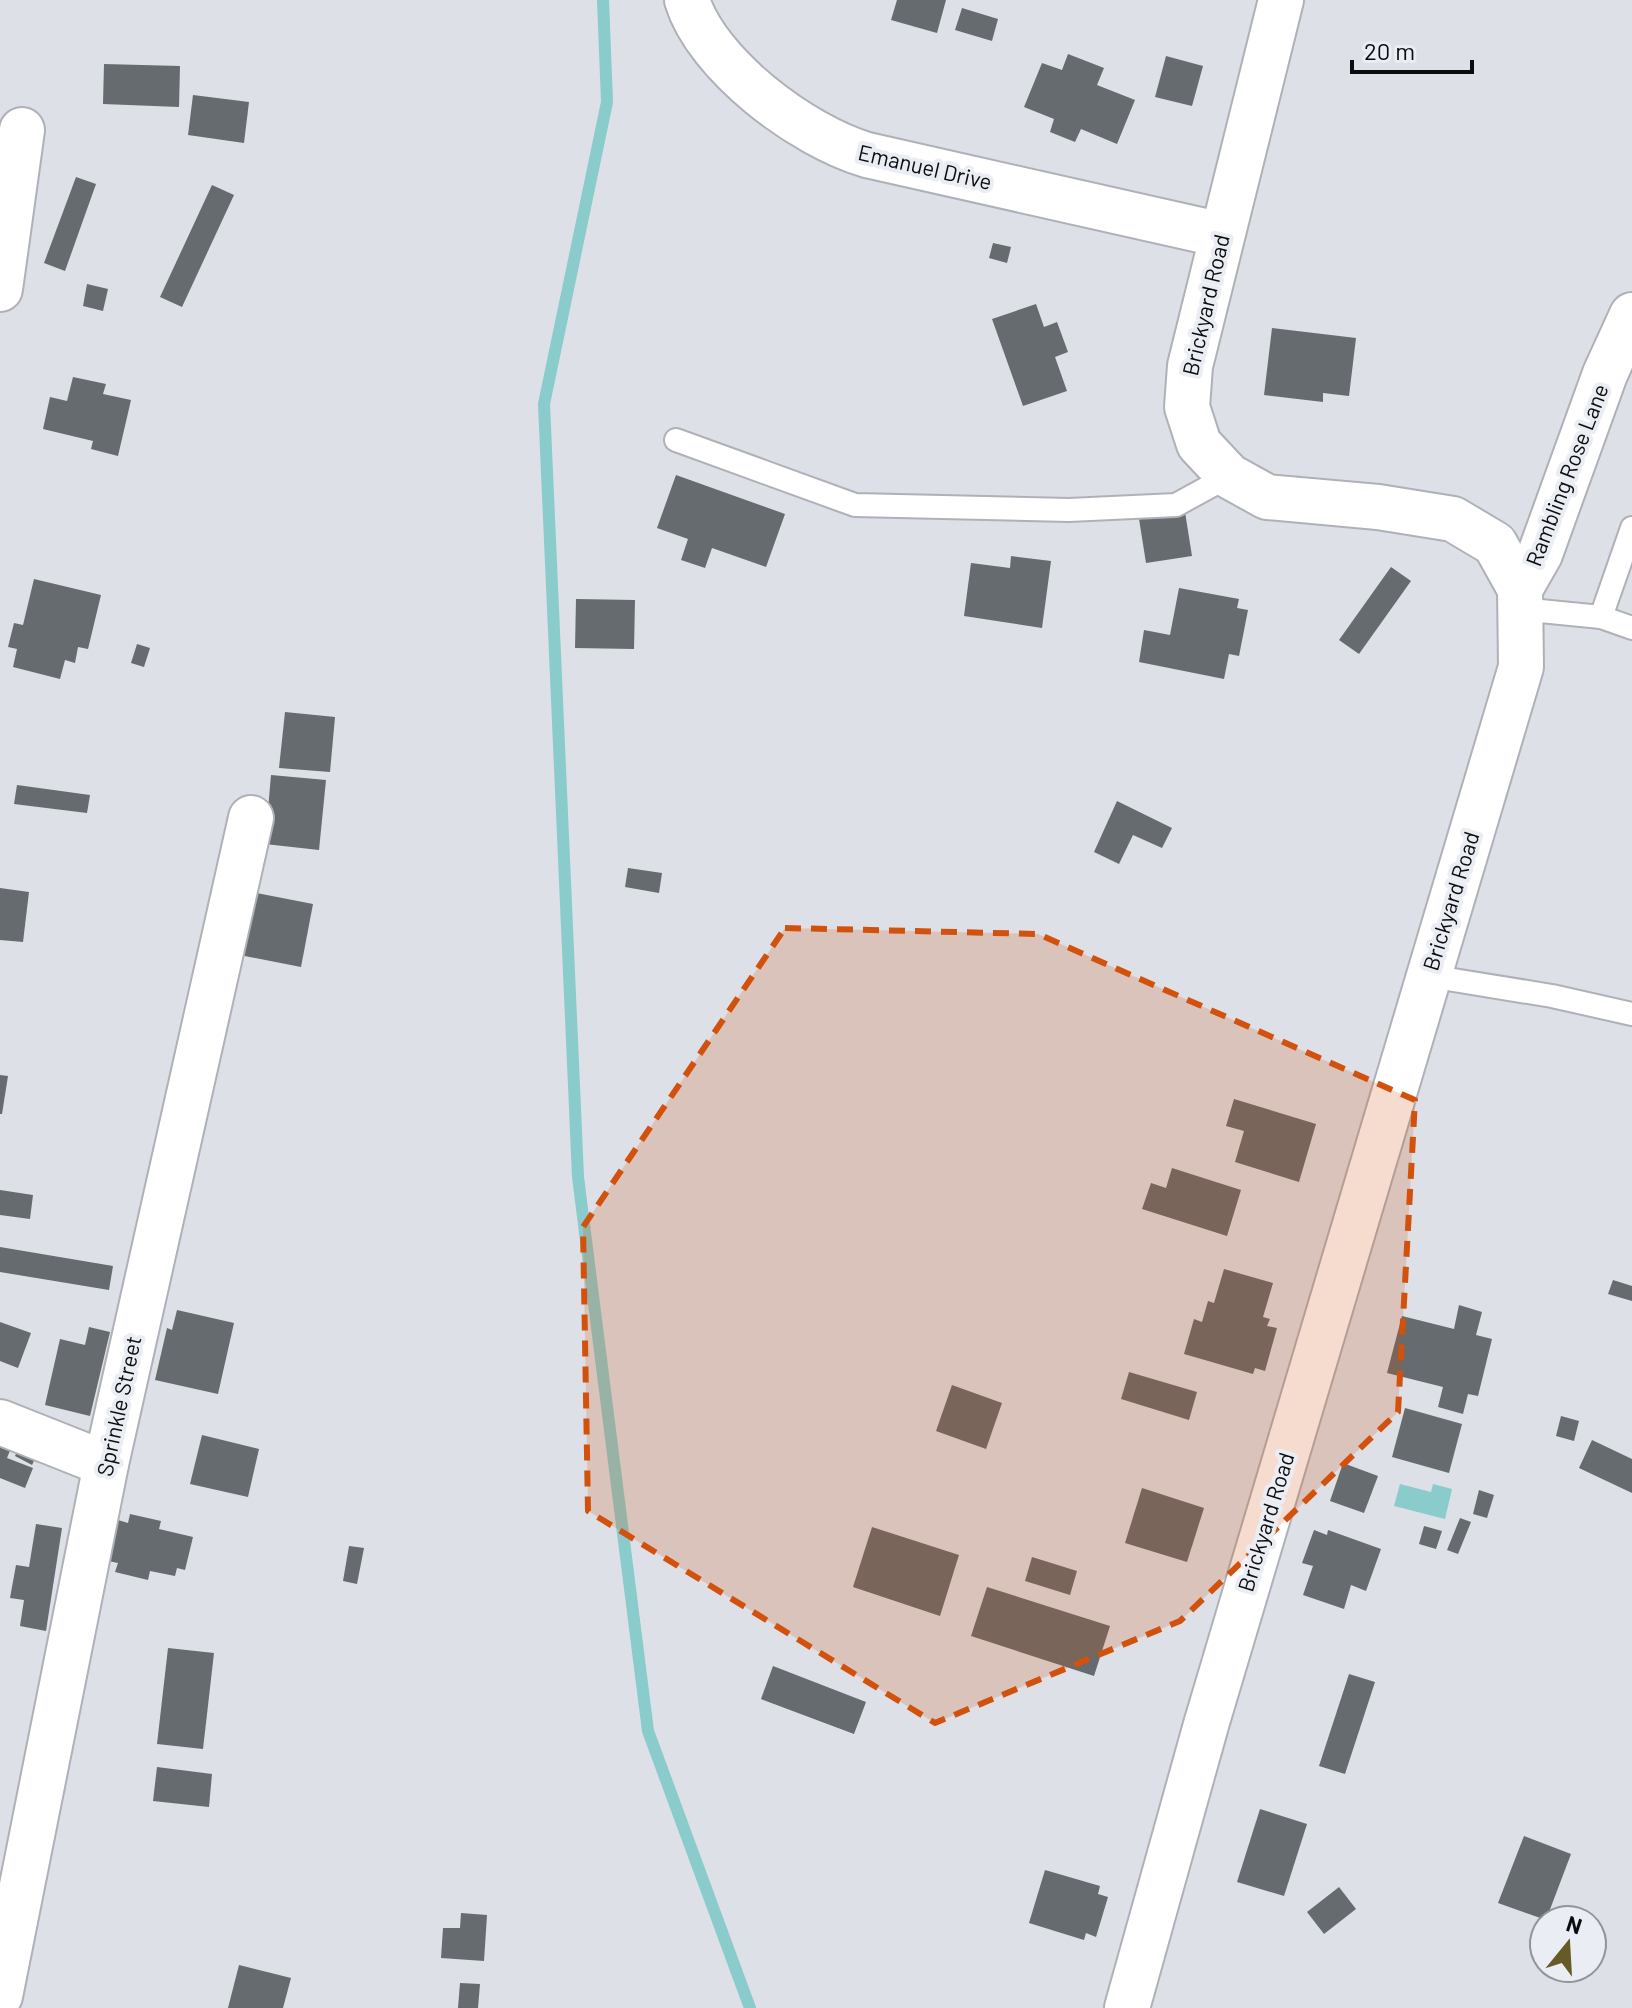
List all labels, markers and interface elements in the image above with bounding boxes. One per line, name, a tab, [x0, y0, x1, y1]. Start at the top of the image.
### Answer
scale bar	[1352, 24, 1472, 74]
text: 20 m	[1364, 36, 1415, 65]
street label: Emanuel Drive	[856, 138, 995, 194]
street label: Brickyard Road	[1176, 232, 1234, 378]
street label: Rambling Rose Lane	[1519, 380, 1613, 569]
street label: Brickyard Road	[1417, 828, 1484, 973]
street label: Sprinkle Street	[90, 1333, 146, 1478]
street label: Brickyard Road	[1232, 1449, 1299, 1594]
north arrow	[1528, 1904, 1608, 1984]
text: N	[1564, 1909, 1585, 1939]

